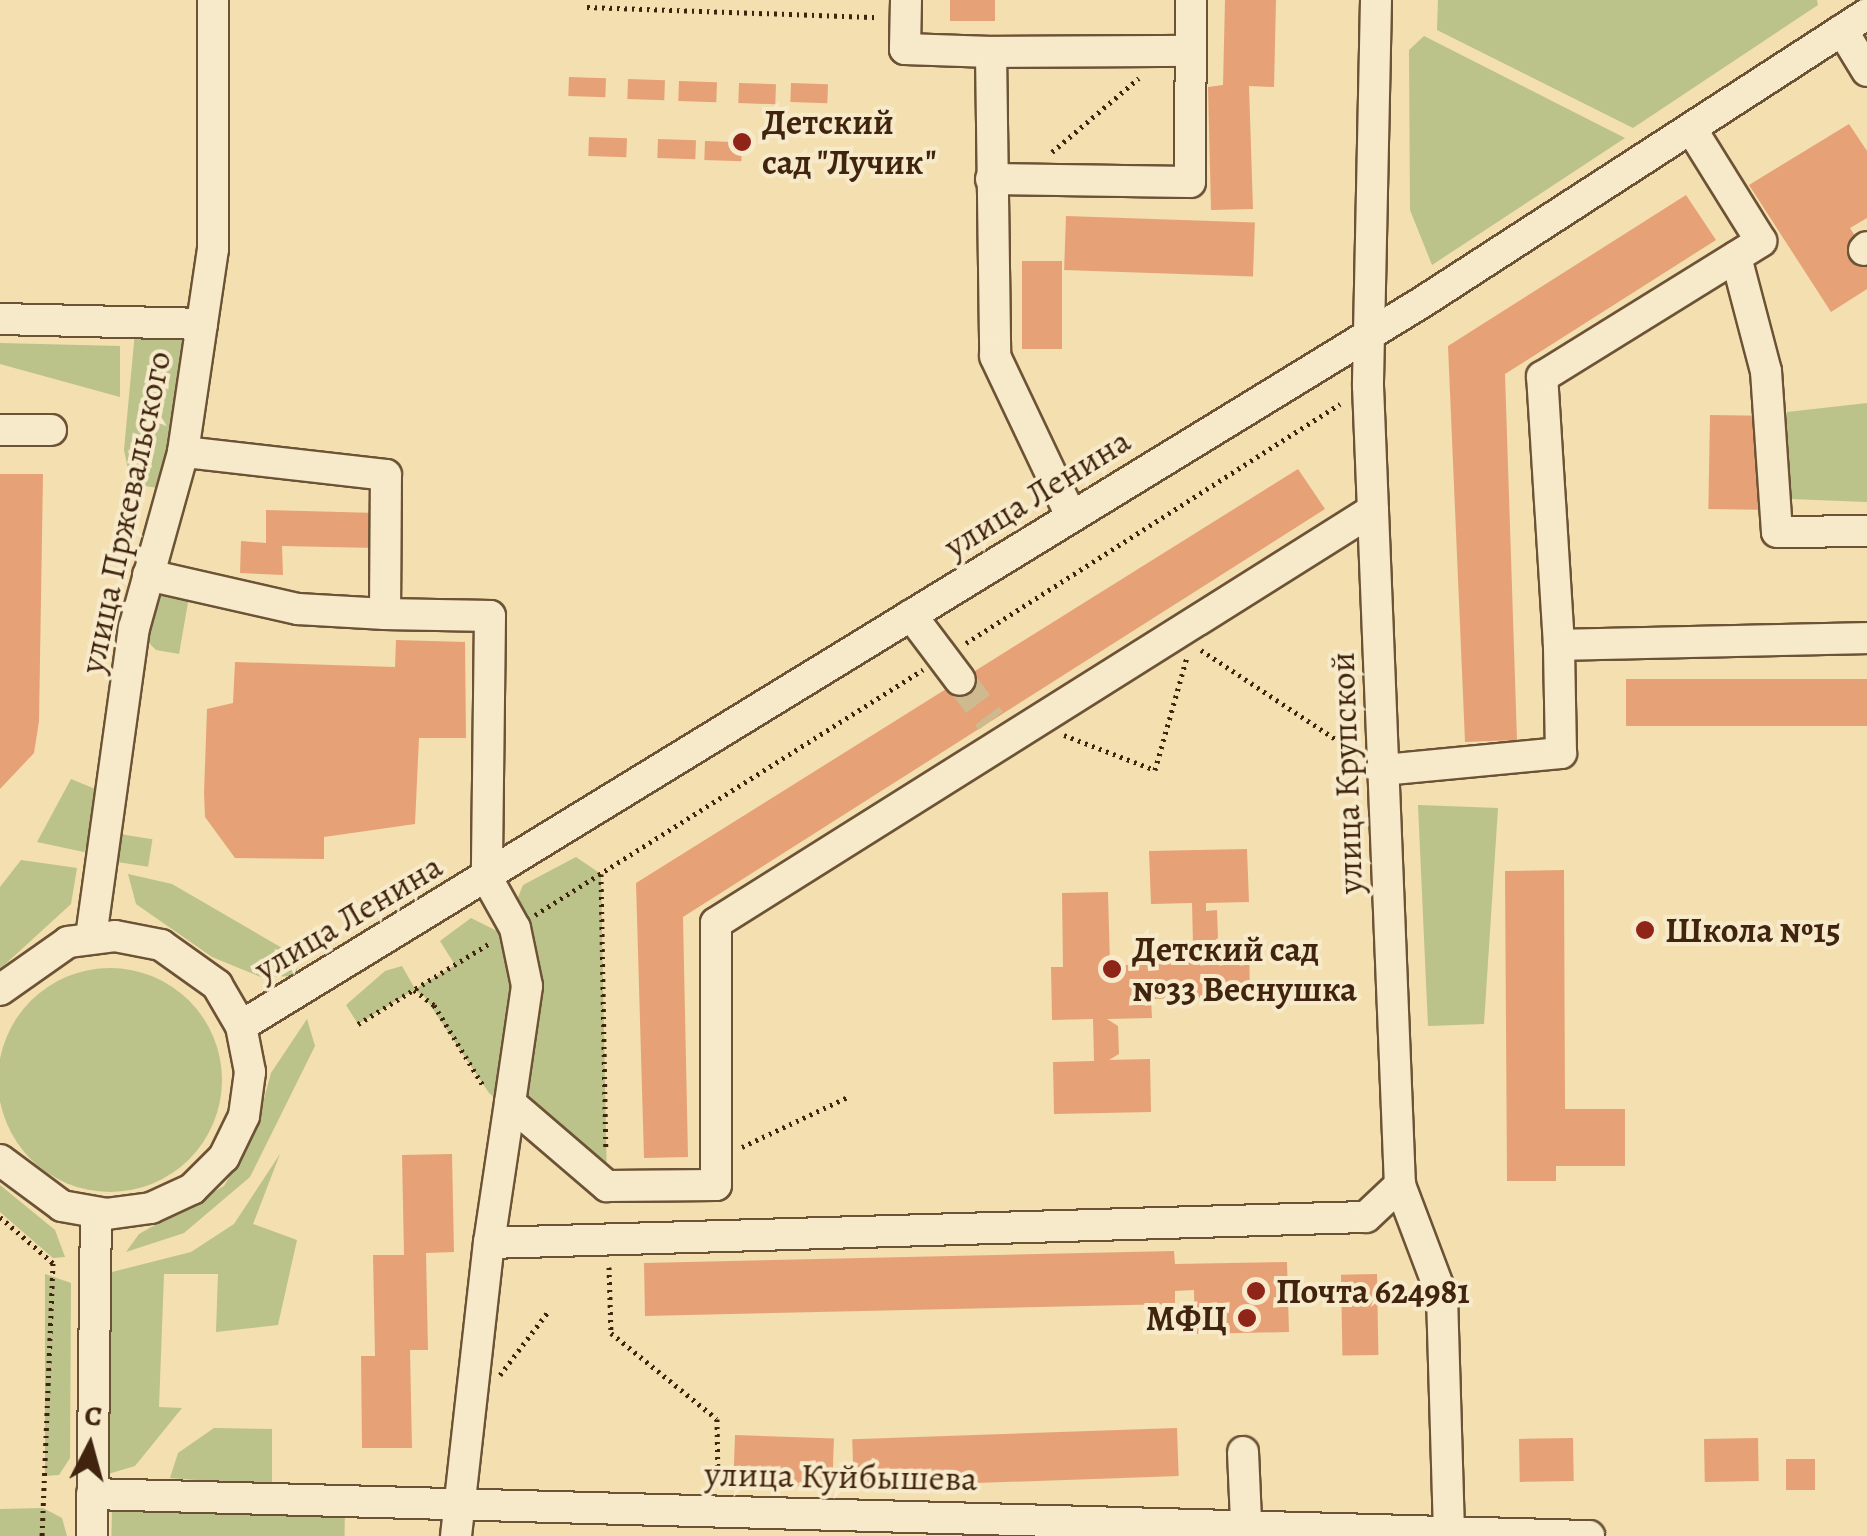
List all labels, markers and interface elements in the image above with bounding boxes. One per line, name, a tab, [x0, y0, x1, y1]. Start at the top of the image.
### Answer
place label: Детский сад "Лучик"	[762, 101, 937, 183]
marker: Детский сад "Лучик"	[731, 131, 753, 153]
street label: улица Пржевальского	[70, 347, 180, 677]
street label: улица Ленина	[936, 419, 1138, 567]
street label: улица Крупской	[1321, 651, 1371, 895]
street label: улица Ленина	[246, 844, 450, 990]
place label: Школа №15	[1665, 909, 1841, 951]
marker: Школа №15	[1634, 919, 1656, 941]
place label: Детский сад №33 Веснушка	[1132, 928, 1357, 1010]
marker: Детский сад №33 Веснушка	[1101, 958, 1123, 980]
place label: Почта 624981	[1276, 1270, 1470, 1312]
marker: Почта 624981	[1245, 1280, 1267, 1302]
place label: МФЦ	[1146, 1297, 1227, 1339]
marker: МФЦ	[1236, 1307, 1258, 1329]
north arrow	[40, 1396, 140, 1496]
text: С	[83, 1396, 104, 1436]
street label: улица Куйбышева	[704, 1453, 978, 1499]

